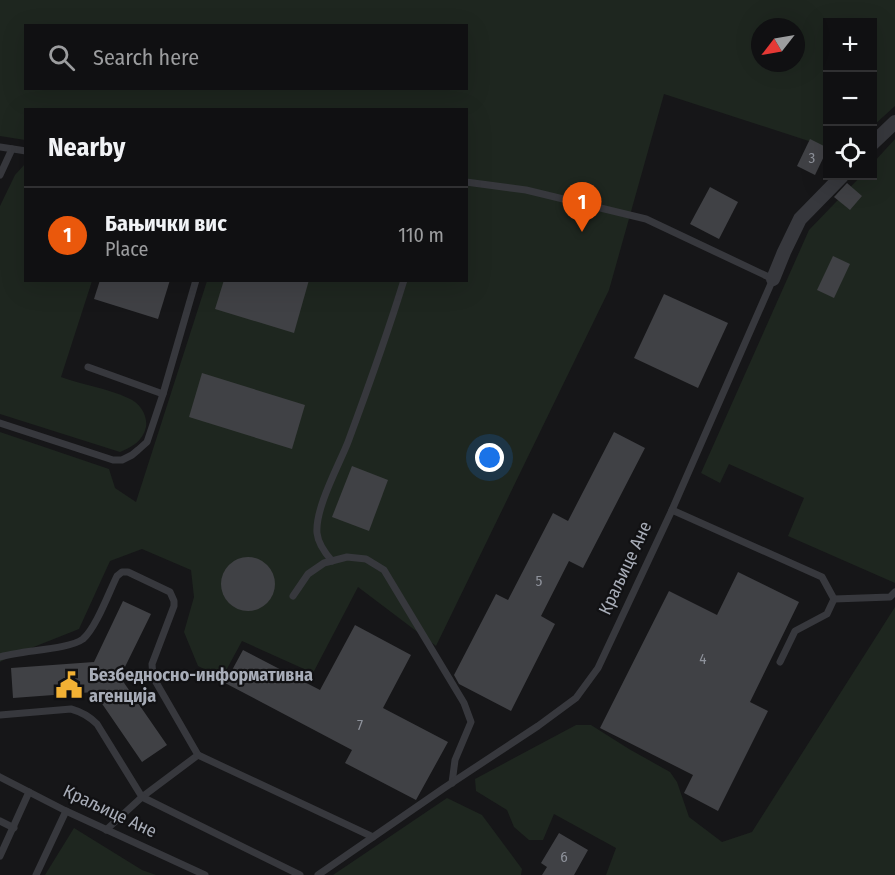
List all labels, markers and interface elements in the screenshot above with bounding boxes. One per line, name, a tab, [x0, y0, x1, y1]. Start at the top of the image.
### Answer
north arrow	[751, 18, 805, 72]
map controls	[823, 18, 877, 180]
button: +	[823, 18, 877, 72]
search box	[24, 24, 468, 90]
icon: search	[45, 41, 78, 74]
text: Search here	[93, 44, 199, 71]
button: −	[823, 72, 877, 126]
button: locate	[823, 126, 877, 180]
text: Nearby	[48, 132, 125, 163]
house number: 3	[809, 149, 816, 167]
pin: 1	[562, 182, 602, 232]
text: Бањички вис	[105, 210, 227, 237]
text: 1	[63, 223, 72, 247]
text: 110 m	[398, 223, 444, 247]
text: Place	[105, 237, 148, 261]
your location	[475, 443, 504, 472]
street label: Краљице Ане	[594, 518, 656, 618]
house number: 5	[536, 572, 543, 590]
house number: 4	[699, 650, 707, 668]
place label: Безбедносно-информативна агенција	[89, 664, 313, 707]
public building icon: Безбедносно-информативна агенција	[54, 670, 84, 700]
house number: 7	[357, 716, 363, 734]
street label: Краљице Ане	[60, 780, 160, 842]
house number: 6	[560, 848, 568, 866]

